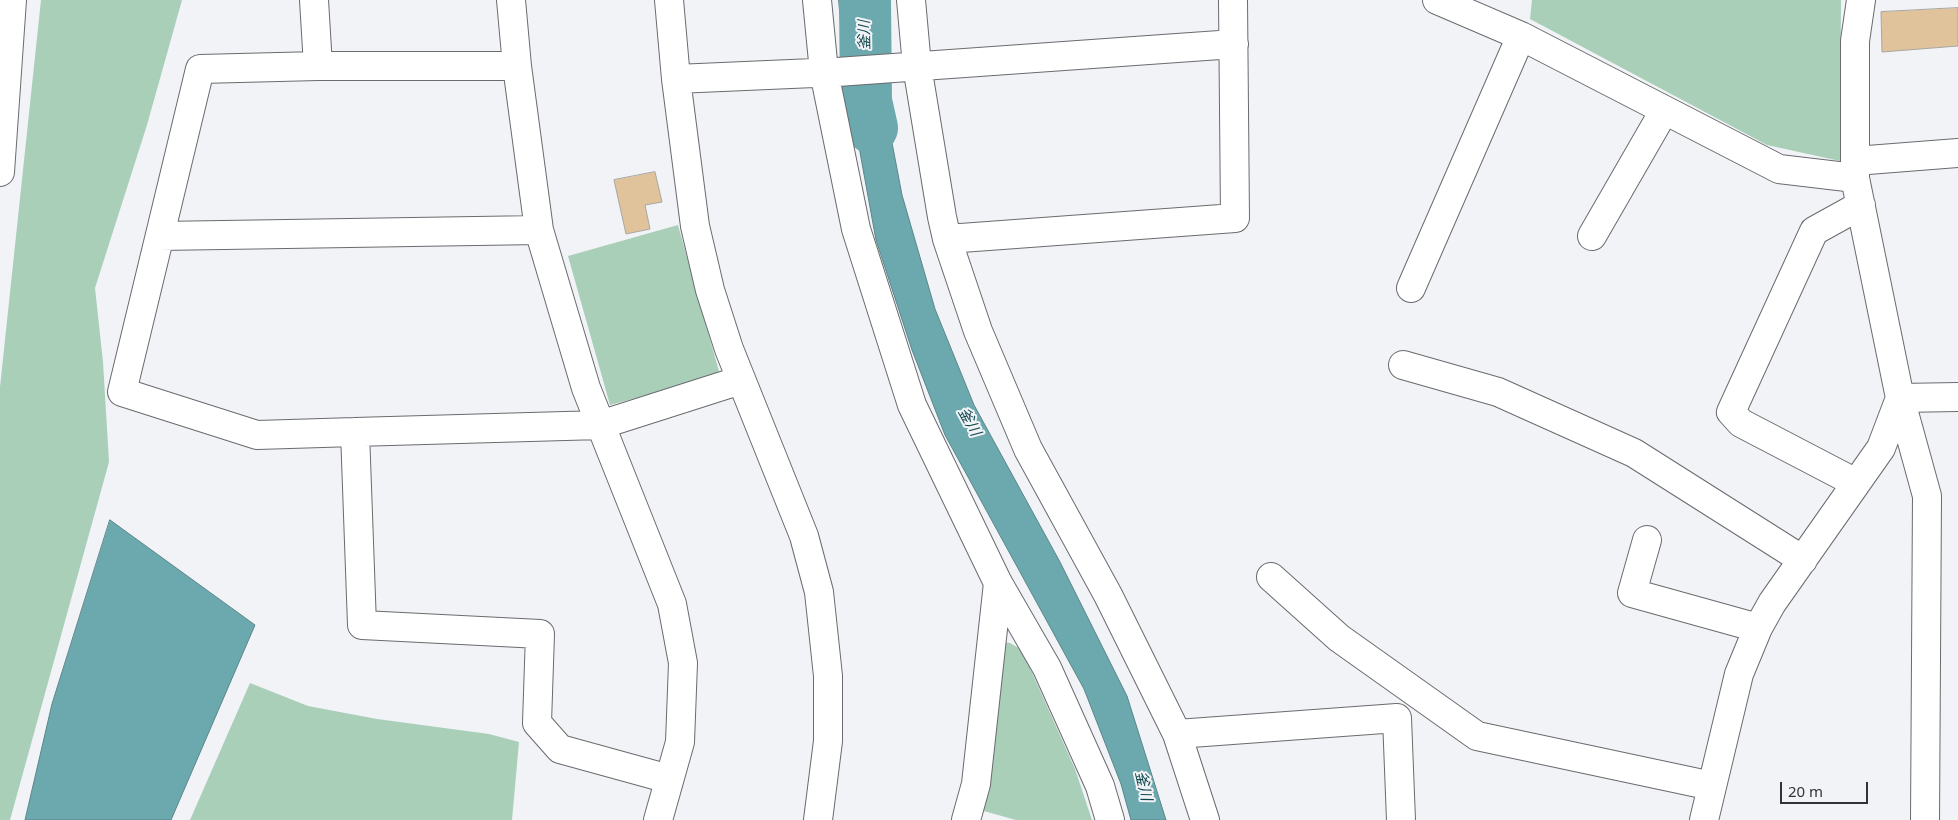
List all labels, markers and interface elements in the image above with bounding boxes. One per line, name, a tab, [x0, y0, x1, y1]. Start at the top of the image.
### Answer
water label: 釜川	[856, 20, 874, 50]
water label: 釜川	[954, 405, 984, 439]
water label: 釜川	[1131, 769, 1155, 803]
scale bar	[1783, 772, 1870, 804]
text: 20 m	[1788, 781, 1823, 801]

